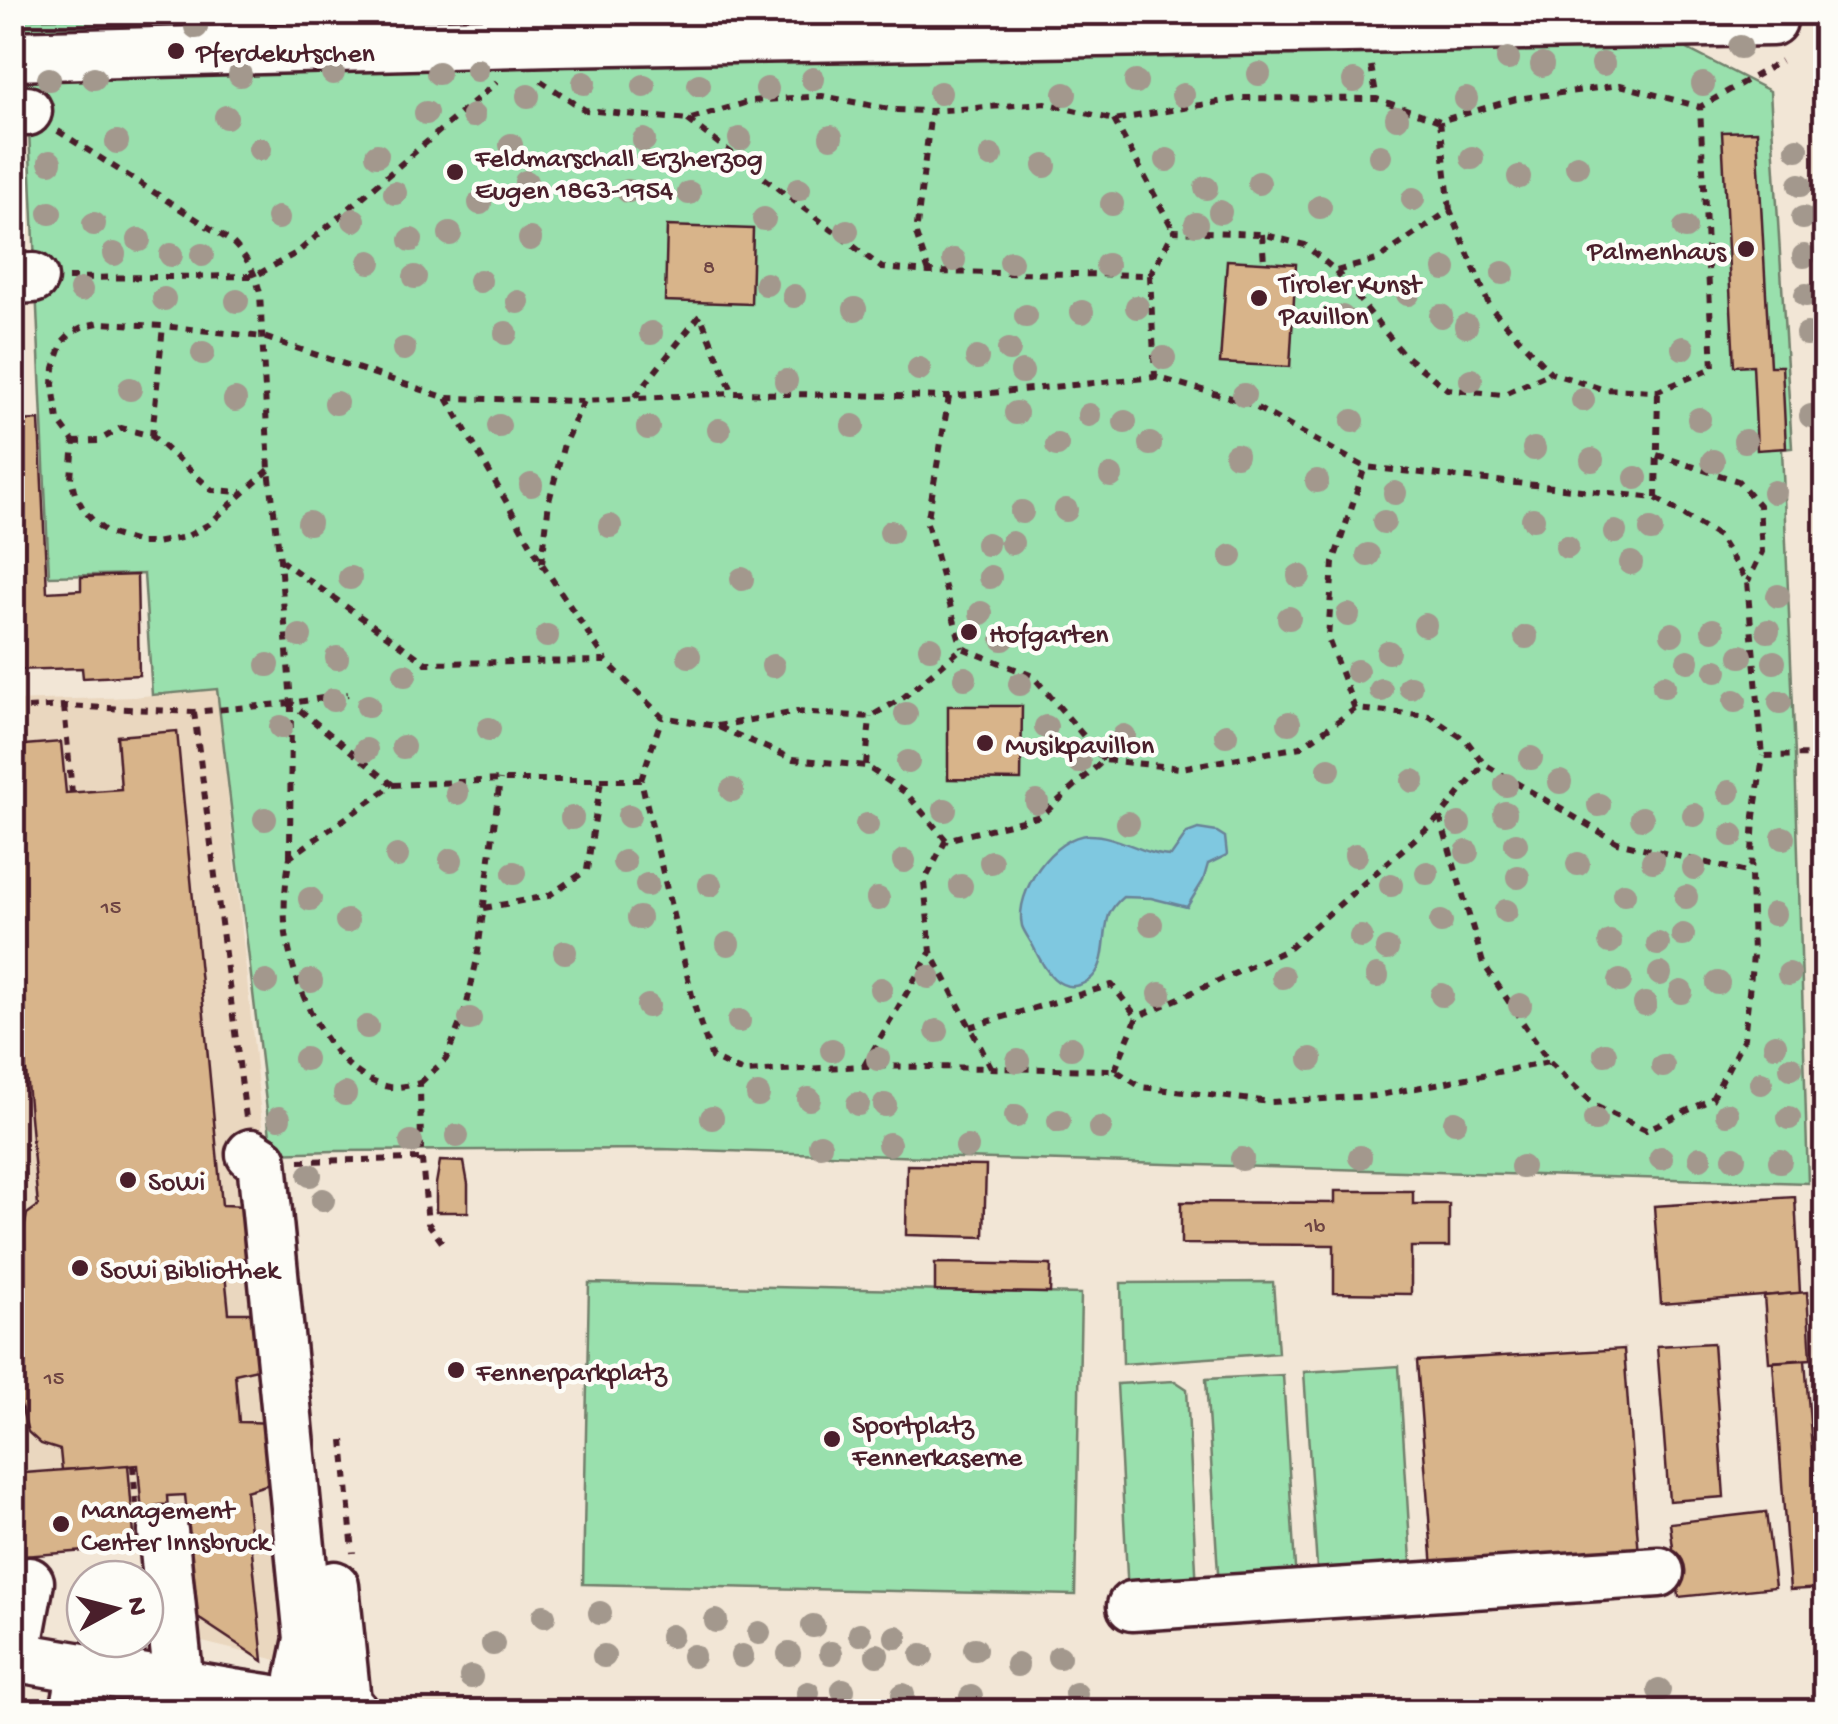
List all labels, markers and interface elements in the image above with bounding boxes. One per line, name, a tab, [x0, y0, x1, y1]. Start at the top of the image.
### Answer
place label: Pferdekutschen	[195, 39, 376, 72]
marker: Pferdekutschen	[165, 40, 187, 62]
place label: Feldmarschall Erzherzog Eugen 1863-1954	[474, 144, 763, 209]
marker: Feldmarschall Erzherzog Eugen 1863-1954	[444, 161, 466, 183]
place label: Palmenhaus	[1586, 237, 1727, 270]
marker: Palmenhaus	[1735, 238, 1757, 260]
house number: 8	[703, 256, 715, 282]
place label: Tiroler Kunst Pavillon	[1277, 270, 1424, 335]
marker: Tiroler Kunst Pavillon	[1248, 287, 1270, 309]
place label: Hofgarten	[989, 620, 1109, 653]
marker: Hofgarten	[958, 621, 980, 643]
place label: Musikpavillon	[1005, 731, 1155, 764]
marker: Musikpavillon	[974, 732, 996, 754]
house number: 15	[100, 896, 121, 922]
place label: SoWi	[148, 1168, 205, 1201]
marker: SoWi	[117, 1169, 139, 1191]
house number: 1b	[1304, 1215, 1326, 1241]
place label: SoWi Bibliothek	[100, 1256, 282, 1289]
marker: SoWi Bibliothek	[69, 1257, 91, 1279]
place label: Fennerparkplatz	[475, 1358, 668, 1391]
marker: Fennerparkplatz	[445, 1359, 467, 1381]
house number: 15	[43, 1367, 64, 1393]
place label: Sportplatz Fennerkaserne	[851, 1411, 1023, 1476]
marker: Sportplatz Fennerkaserne	[821, 1428, 843, 1450]
place label: Management Center Innsbruck	[81, 1496, 272, 1561]
marker: Management Center Innsbruck	[50, 1513, 72, 1535]
north arrow	[65, 1559, 165, 1659]
text: N	[118, 1595, 153, 1618]

